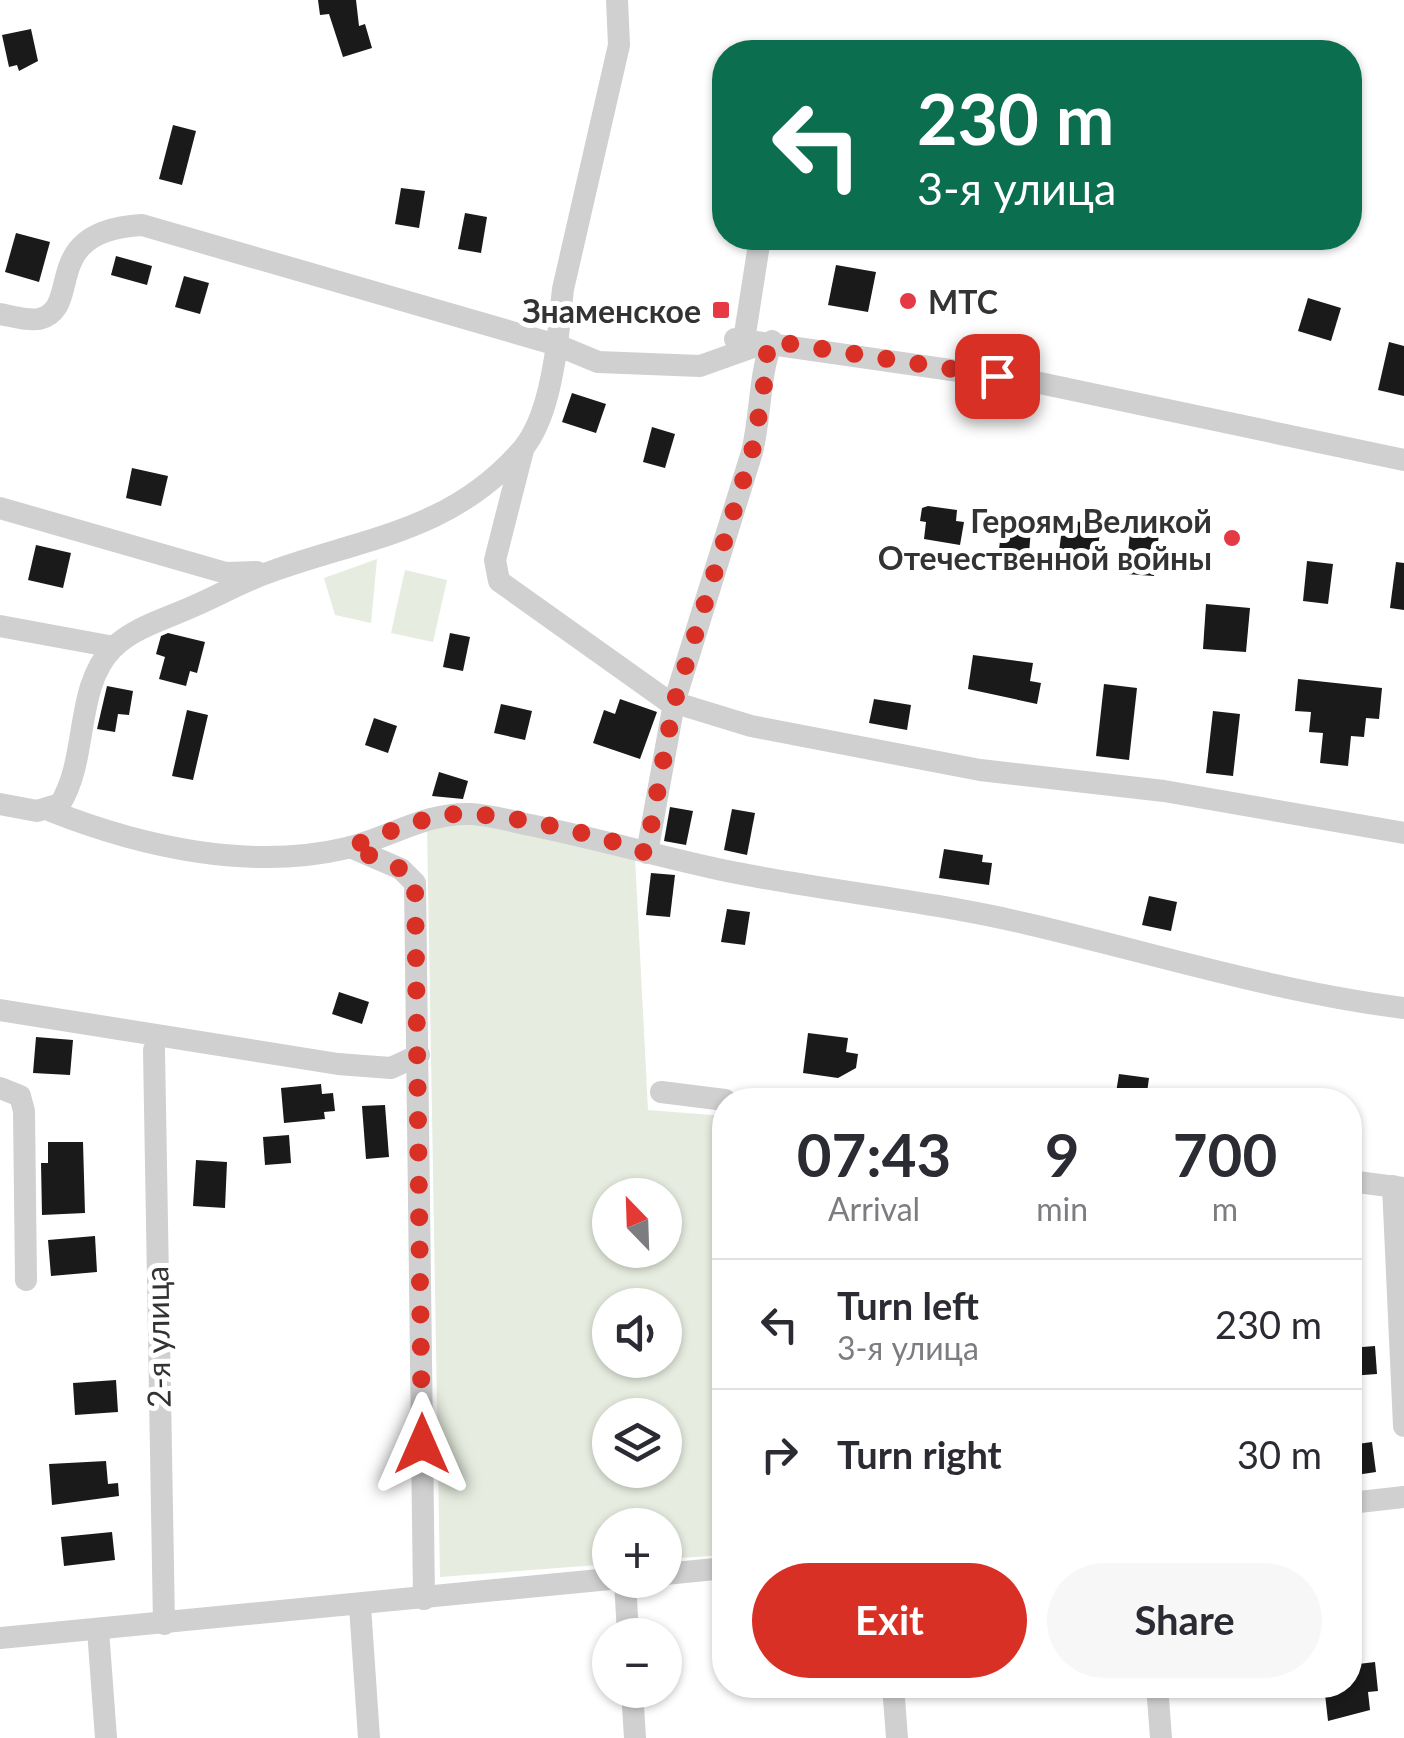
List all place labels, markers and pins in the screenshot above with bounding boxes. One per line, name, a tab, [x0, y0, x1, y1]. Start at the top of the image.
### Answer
place label: МТС	[928, 282, 998, 321]
marker: МТС	[897, 290, 919, 312]
place label: Знаменское	[522, 291, 701, 330]
marker: Знаменское	[710, 299, 732, 321]
pin	[955, 334, 1040, 419]
place label: Героям Великой Отечественной войны	[878, 501, 1212, 577]
marker: Героям Великой Отечественной войны	[1221, 527, 1243, 549]

